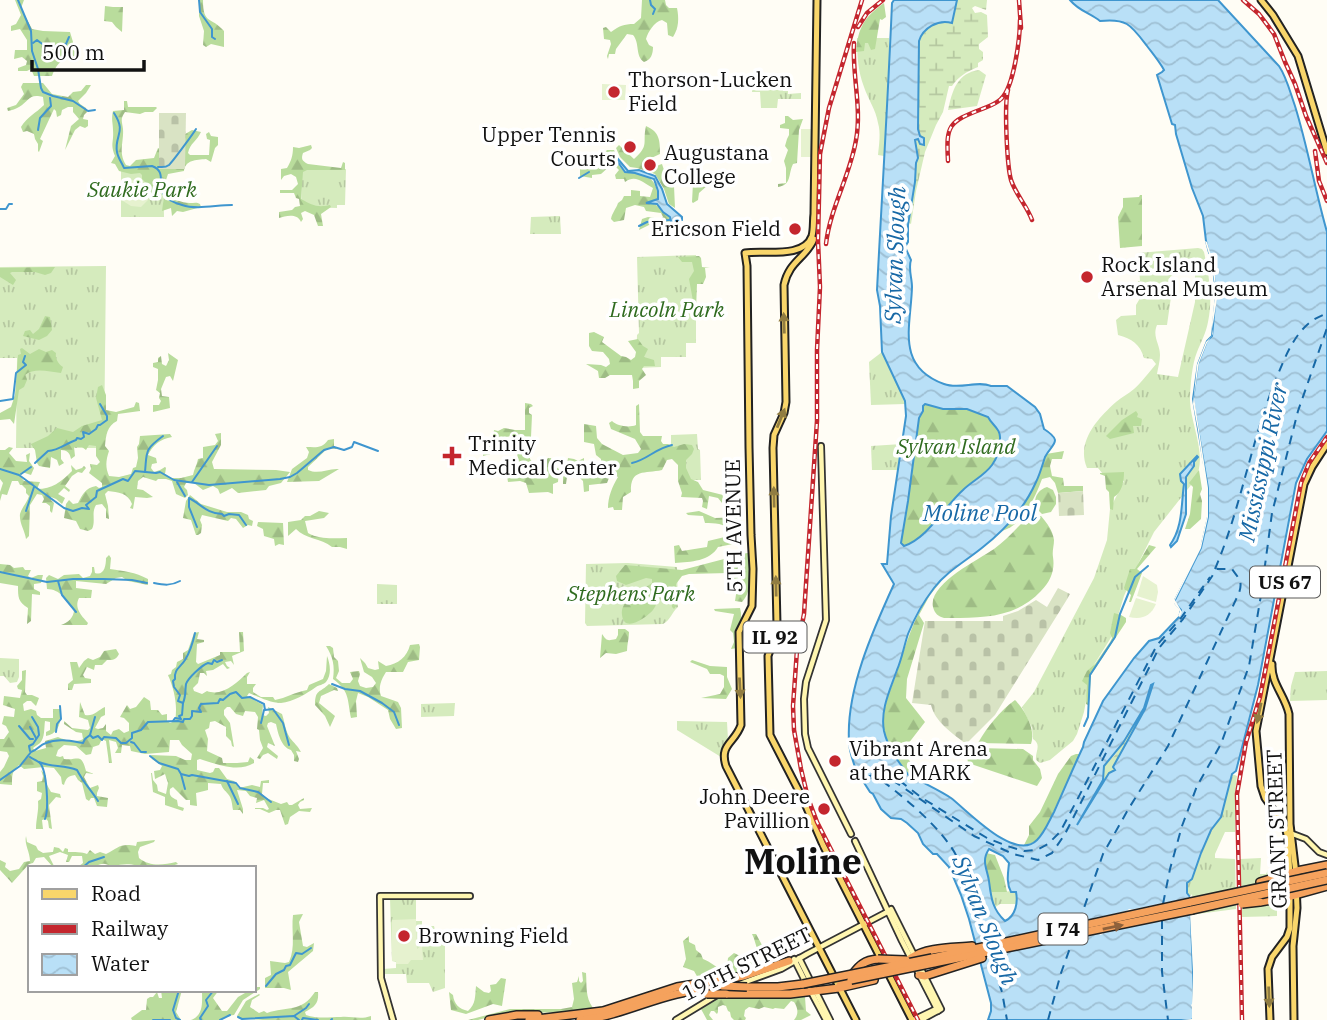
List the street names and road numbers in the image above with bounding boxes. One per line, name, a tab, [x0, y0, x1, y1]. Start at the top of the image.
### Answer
street label: 5TH AVENUE	[718, 459, 748, 593]
road number: US 67	[1250, 566, 1320, 597]
road number: IL 92	[744, 622, 806, 652]
street label: GRANT STREET	[1259, 749, 1293, 909]
road number: I 74	[1038, 914, 1088, 945]
street label: 19TH STREET	[677, 920, 816, 1007]

